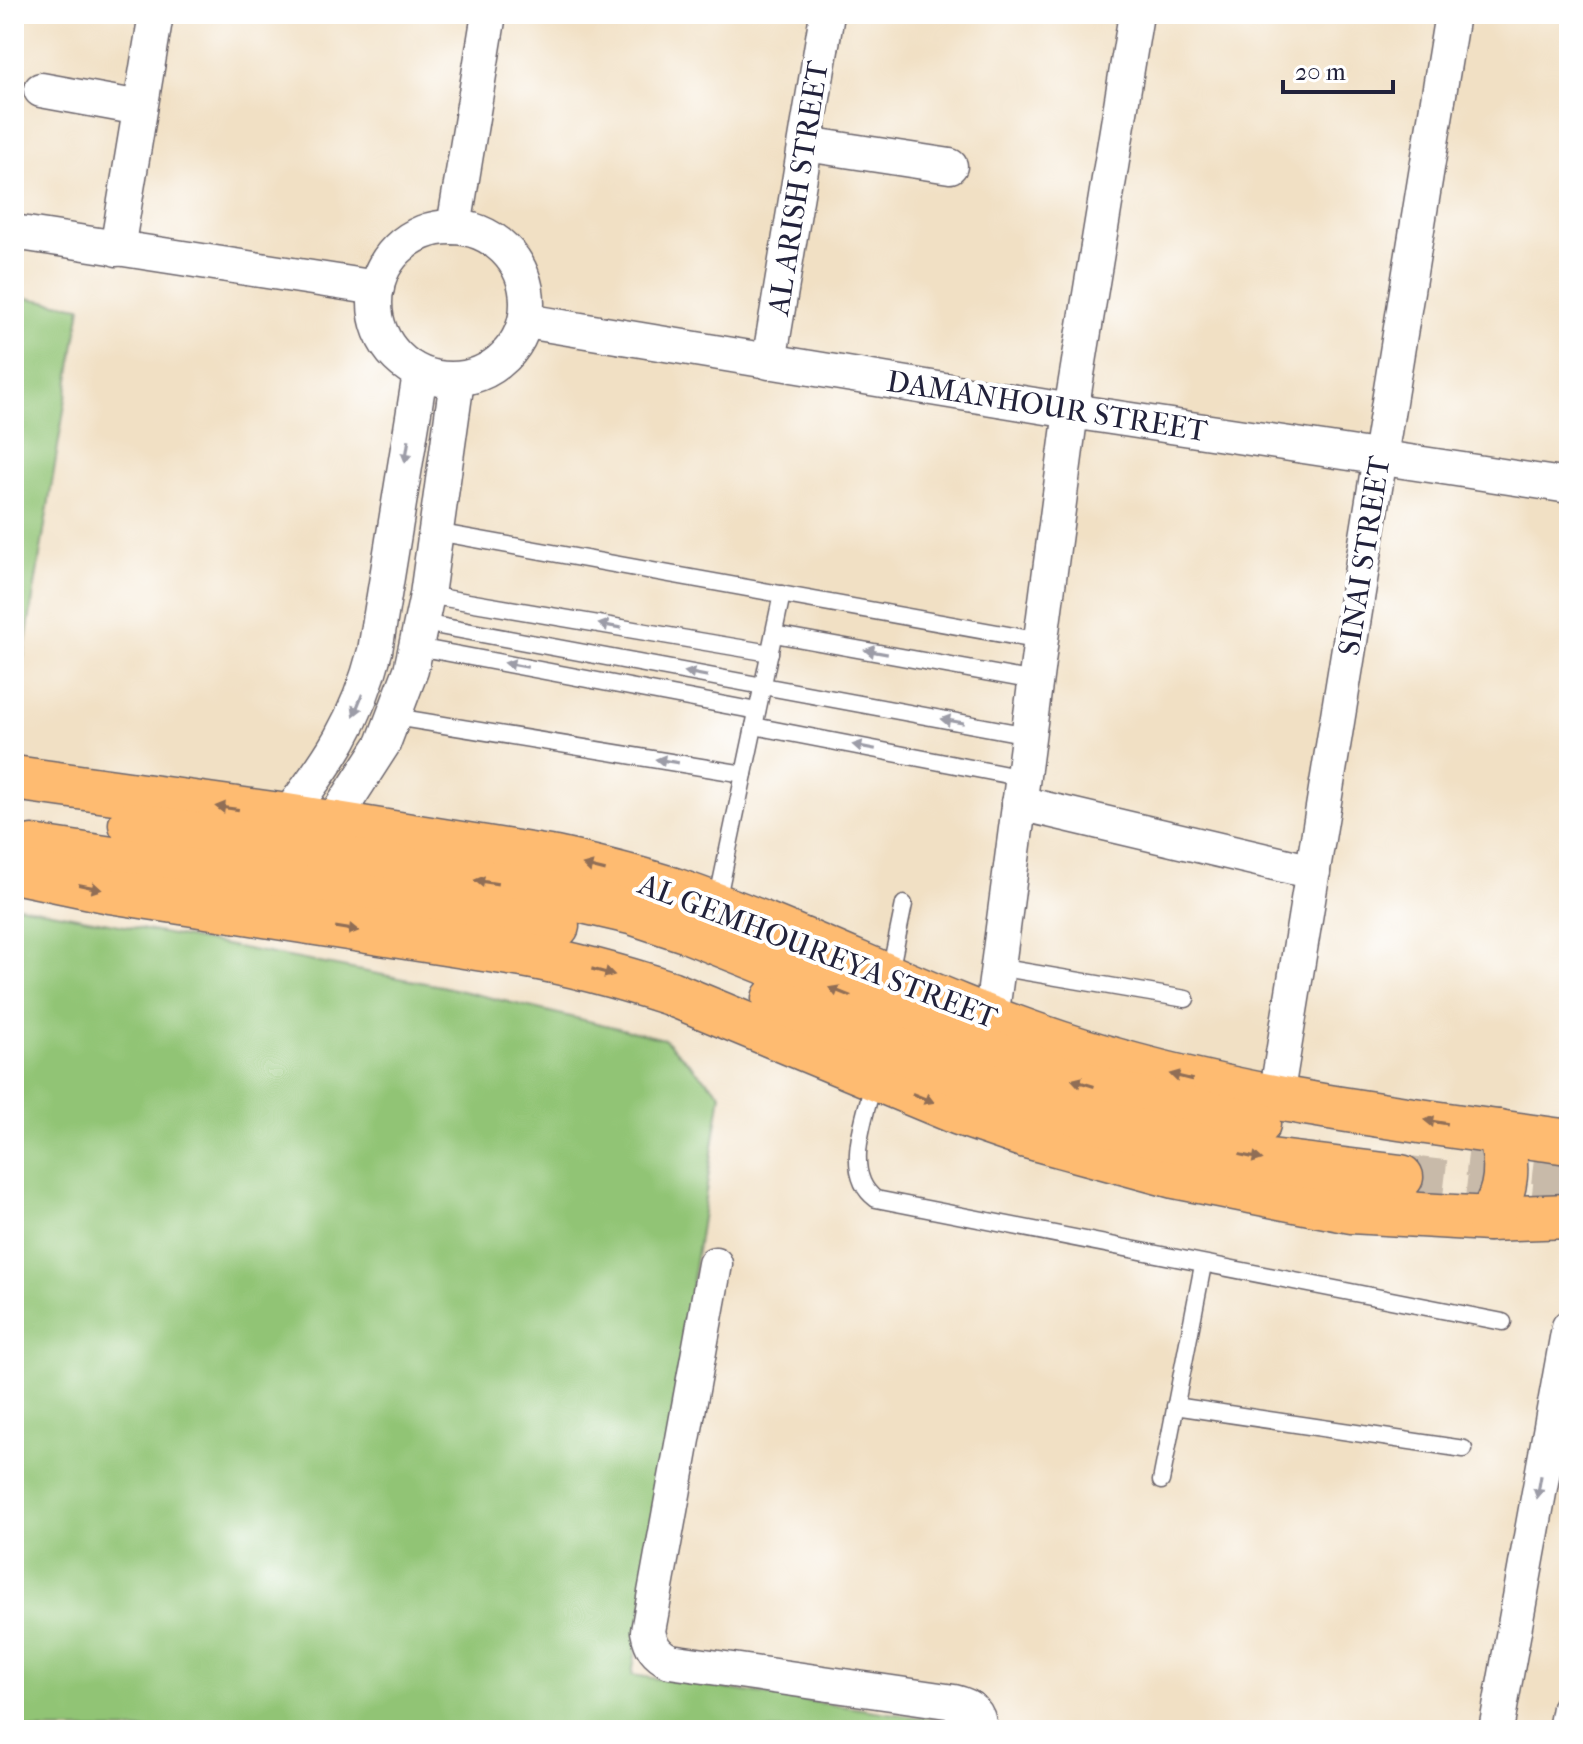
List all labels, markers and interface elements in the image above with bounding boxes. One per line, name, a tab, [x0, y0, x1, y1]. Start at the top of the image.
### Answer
scale bar	[1283, 44, 1393, 94]
street label: AL ARISH STREET	[761, 58, 836, 319]
text: 20 m	[1295, 58, 1346, 86]
street label: DAMANHOUR STREET	[884, 364, 1210, 449]
one-way arrow	[400, 438, 413, 463]
street label: SINAI STREET	[1331, 453, 1398, 658]
one-way arrow	[597, 619, 622, 632]
one-way arrow	[863, 646, 888, 658]
one-way arrow	[503, 659, 528, 671]
one-way arrow	[683, 667, 708, 680]
one-way arrow	[351, 693, 364, 717]
one-way arrow	[939, 715, 964, 727]
one-way arrow	[851, 741, 876, 753]
one-way arrow	[654, 754, 679, 767]
one-way arrow	[214, 801, 239, 814]
one-way arrow	[581, 861, 606, 873]
street label: AL GEMHOUREYA STREET	[633, 867, 1003, 1036]
one-way arrow	[473, 875, 498, 888]
one-way arrow	[78, 881, 103, 894]
one-way arrow	[335, 924, 360, 936]
one-way arrow	[591, 966, 616, 978]
one-way arrow	[828, 986, 852, 999]
one-way arrow	[1168, 1070, 1193, 1082]
one-way arrow	[1071, 1076, 1095, 1089]
one-way arrow	[911, 1092, 935, 1105]
one-way arrow	[1424, 1115, 1449, 1128]
one-way arrow	[1238, 1151, 1263, 1164]
one-way arrow	[1533, 1475, 1545, 1500]

